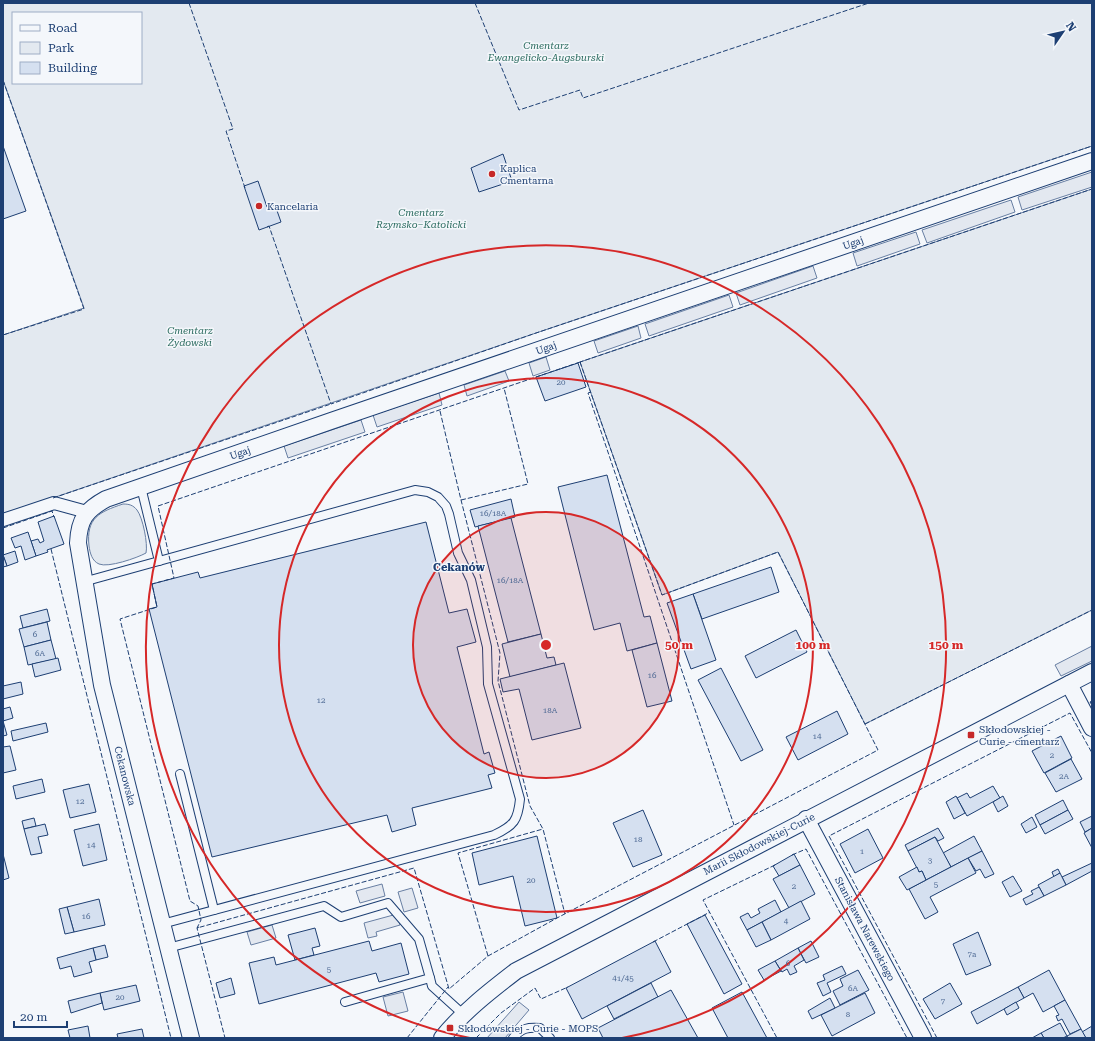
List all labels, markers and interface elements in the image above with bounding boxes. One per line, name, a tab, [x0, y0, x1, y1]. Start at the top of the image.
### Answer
legend	[12, 12, 142, 84]
north arrow	[1043, 12, 1083, 52]
text: N	[1063, 20, 1079, 34]
text: Road	[48, 21, 78, 35]
park label: Cmentarz Ewangelicko-Augsburski	[487, 40, 604, 63]
text: Park	[48, 41, 75, 55]
text: Building	[48, 61, 97, 75]
place label: Kaplica Cmentarna	[500, 163, 554, 186]
marker: Kaplica Cmentarna	[487, 169, 497, 179]
marker: Kancelaria	[254, 201, 264, 211]
place label: Kancelaria	[267, 201, 319, 212]
park label: Cmentarz Rzymsko–Katolicki	[375, 207, 466, 230]
street label: Ugaj	[841, 234, 865, 252]
park label: Cmentarz Żydowski	[167, 325, 213, 348]
street label: Ugaj	[534, 339, 558, 357]
house number: 20	[557, 378, 566, 387]
street label: Ugaj	[228, 444, 252, 462]
house number: 16/18A	[480, 509, 507, 518]
district label: Cekanów	[433, 561, 485, 574]
house number: 16/18A	[497, 576, 524, 585]
house number: 6	[33, 630, 38, 639]
centre of rings	[539, 638, 553, 652]
text: 50 m	[665, 638, 693, 652]
text: 100 m	[796, 638, 831, 652]
text: 150 m	[929, 638, 964, 652]
house number: 6A	[35, 649, 45, 658]
house number: 16	[648, 671, 657, 680]
house number: 12	[317, 696, 326, 705]
house number: 18A	[543, 706, 558, 715]
place label: Skłodowskiej - Curie - cmentarz	[979, 724, 1060, 747]
marker: Skłodowskiej - Curie - cmentarz	[966, 730, 976, 740]
house number: 14	[813, 732, 822, 741]
street label: Cekanowska	[112, 745, 138, 807]
house number: 2	[1050, 751, 1055, 760]
house number: 2A	[1059, 772, 1069, 781]
house number: 12	[76, 797, 85, 806]
street label: Marii Skłodowskiej-Curie	[701, 811, 817, 877]
house number: 18	[634, 835, 643, 844]
house number: 14	[87, 841, 96, 850]
house number: 1	[860, 847, 865, 856]
house number: 3	[928, 856, 933, 865]
street label: Stanisława Narewskiego	[833, 875, 897, 983]
house number: 20	[527, 876, 536, 885]
house number: 5	[934, 880, 939, 889]
house number: 2	[792, 882, 797, 891]
house number: 16	[82, 912, 91, 921]
house number: 4	[784, 917, 789, 926]
house number: 7a	[968, 950, 977, 959]
house number: 6	[786, 959, 791, 968]
house number: 5	[327, 965, 332, 974]
house number: 41/45	[612, 974, 634, 983]
house number: 6A	[848, 984, 858, 993]
house number: 20	[116, 993, 125, 1002]
house number: 7	[941, 997, 946, 1006]
scale bar	[14, 1003, 67, 1029]
text: 20 m	[20, 1010, 47, 1024]
house number: 8	[846, 1010, 851, 1019]
marker: Skłodowskiej - Curie - MOPS	[445, 1023, 455, 1033]
place label: Skłodowskiej - Curie - MOPS	[458, 1023, 598, 1034]

